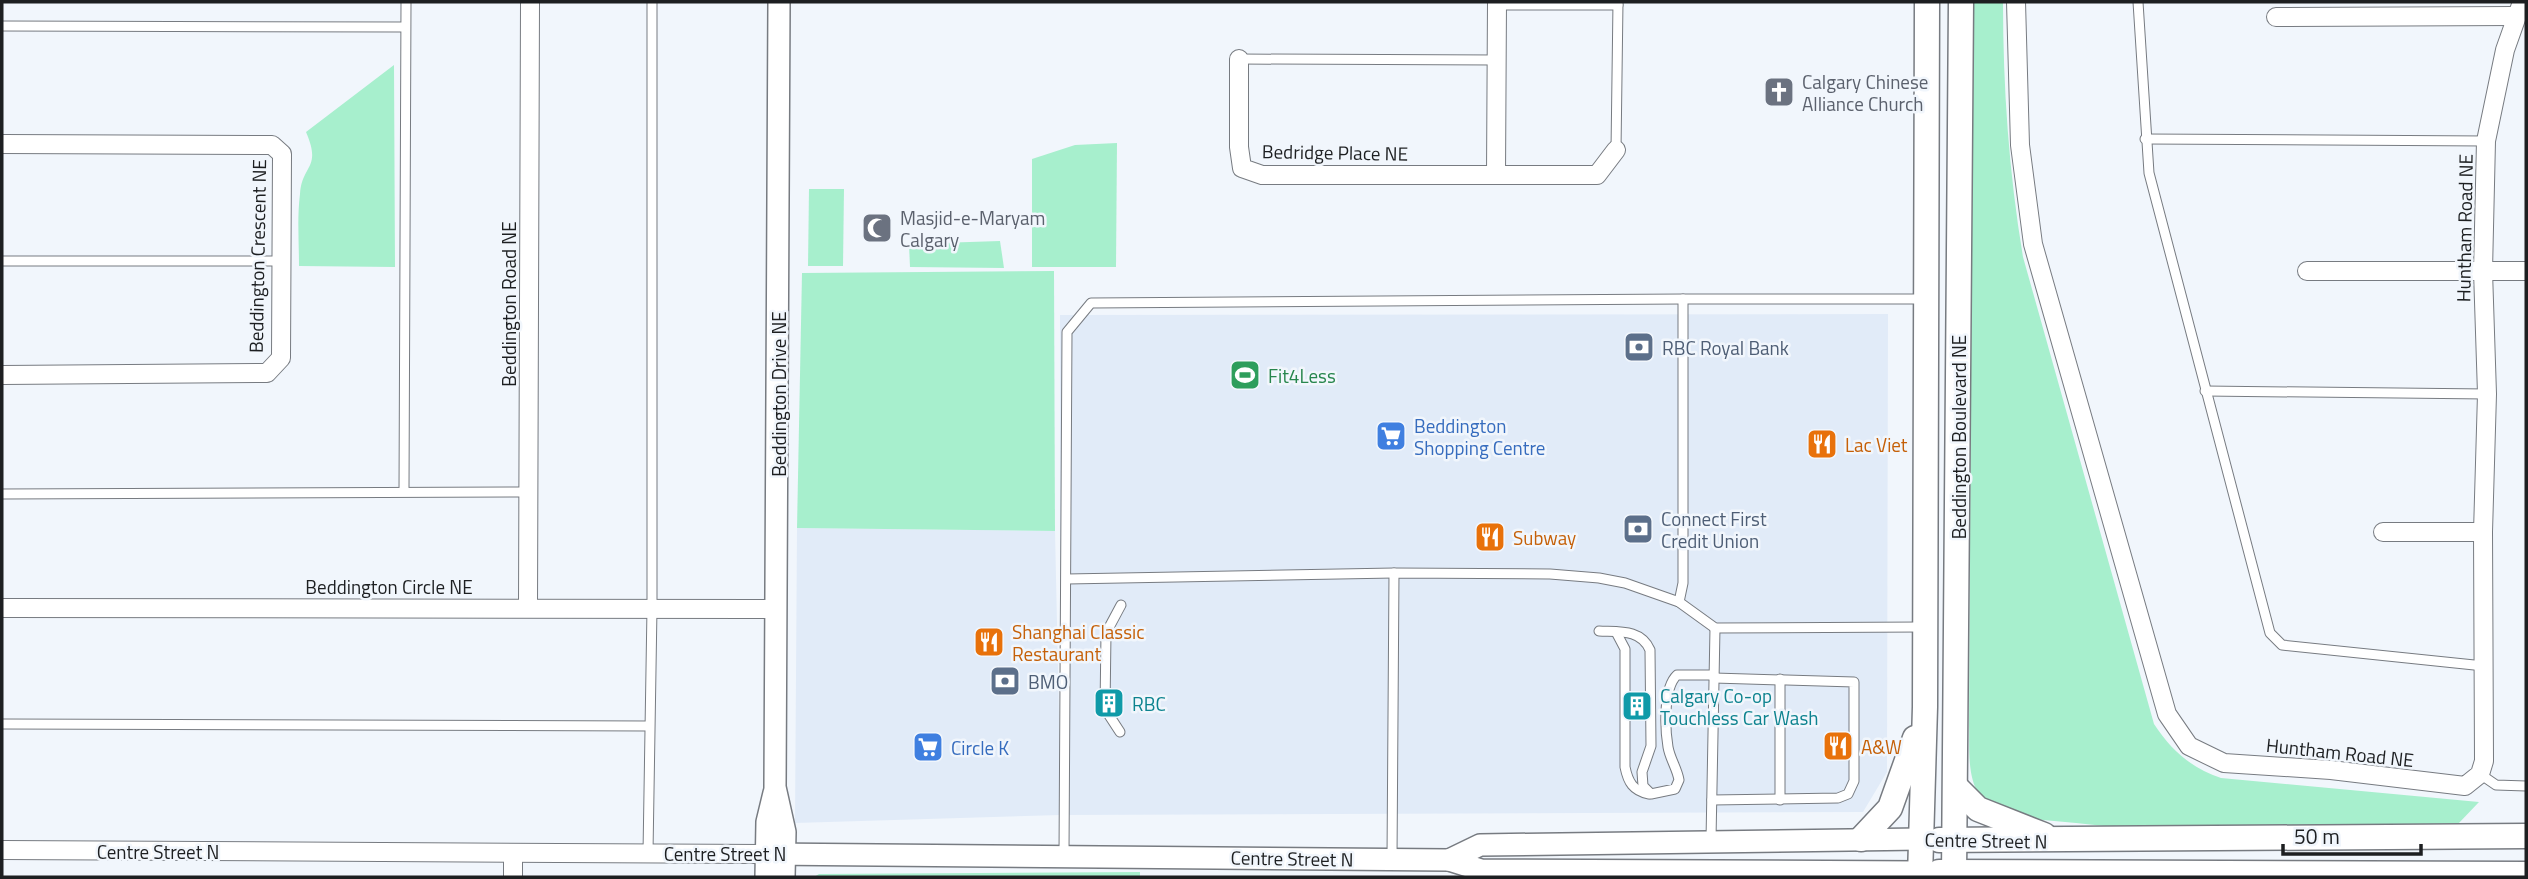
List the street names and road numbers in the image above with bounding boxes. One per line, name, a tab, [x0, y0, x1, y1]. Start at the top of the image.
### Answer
street label: Bedridge Place NE	[1262, 136, 1408, 168]
street label: Huntham Road NE	[2448, 154, 2480, 302]
street label: Beddington Crescent NE	[241, 159, 273, 353]
street label: Beddington Road NE	[494, 221, 523, 387]
street label: Beddington Drive NE	[764, 311, 793, 477]
street label: Beddington Boulevard NE	[1944, 335, 1973, 539]
street label: Beddington Circle NE	[305, 572, 473, 601]
street label: Huntham Road NE	[2265, 730, 2415, 774]
street label: Centre Street N	[1924, 824, 2048, 856]
street label: Centre Street N	[97, 837, 219, 866]
street label: Centre Street N	[664, 839, 786, 868]
street label: Centre Street N	[1230, 842, 1354, 874]

